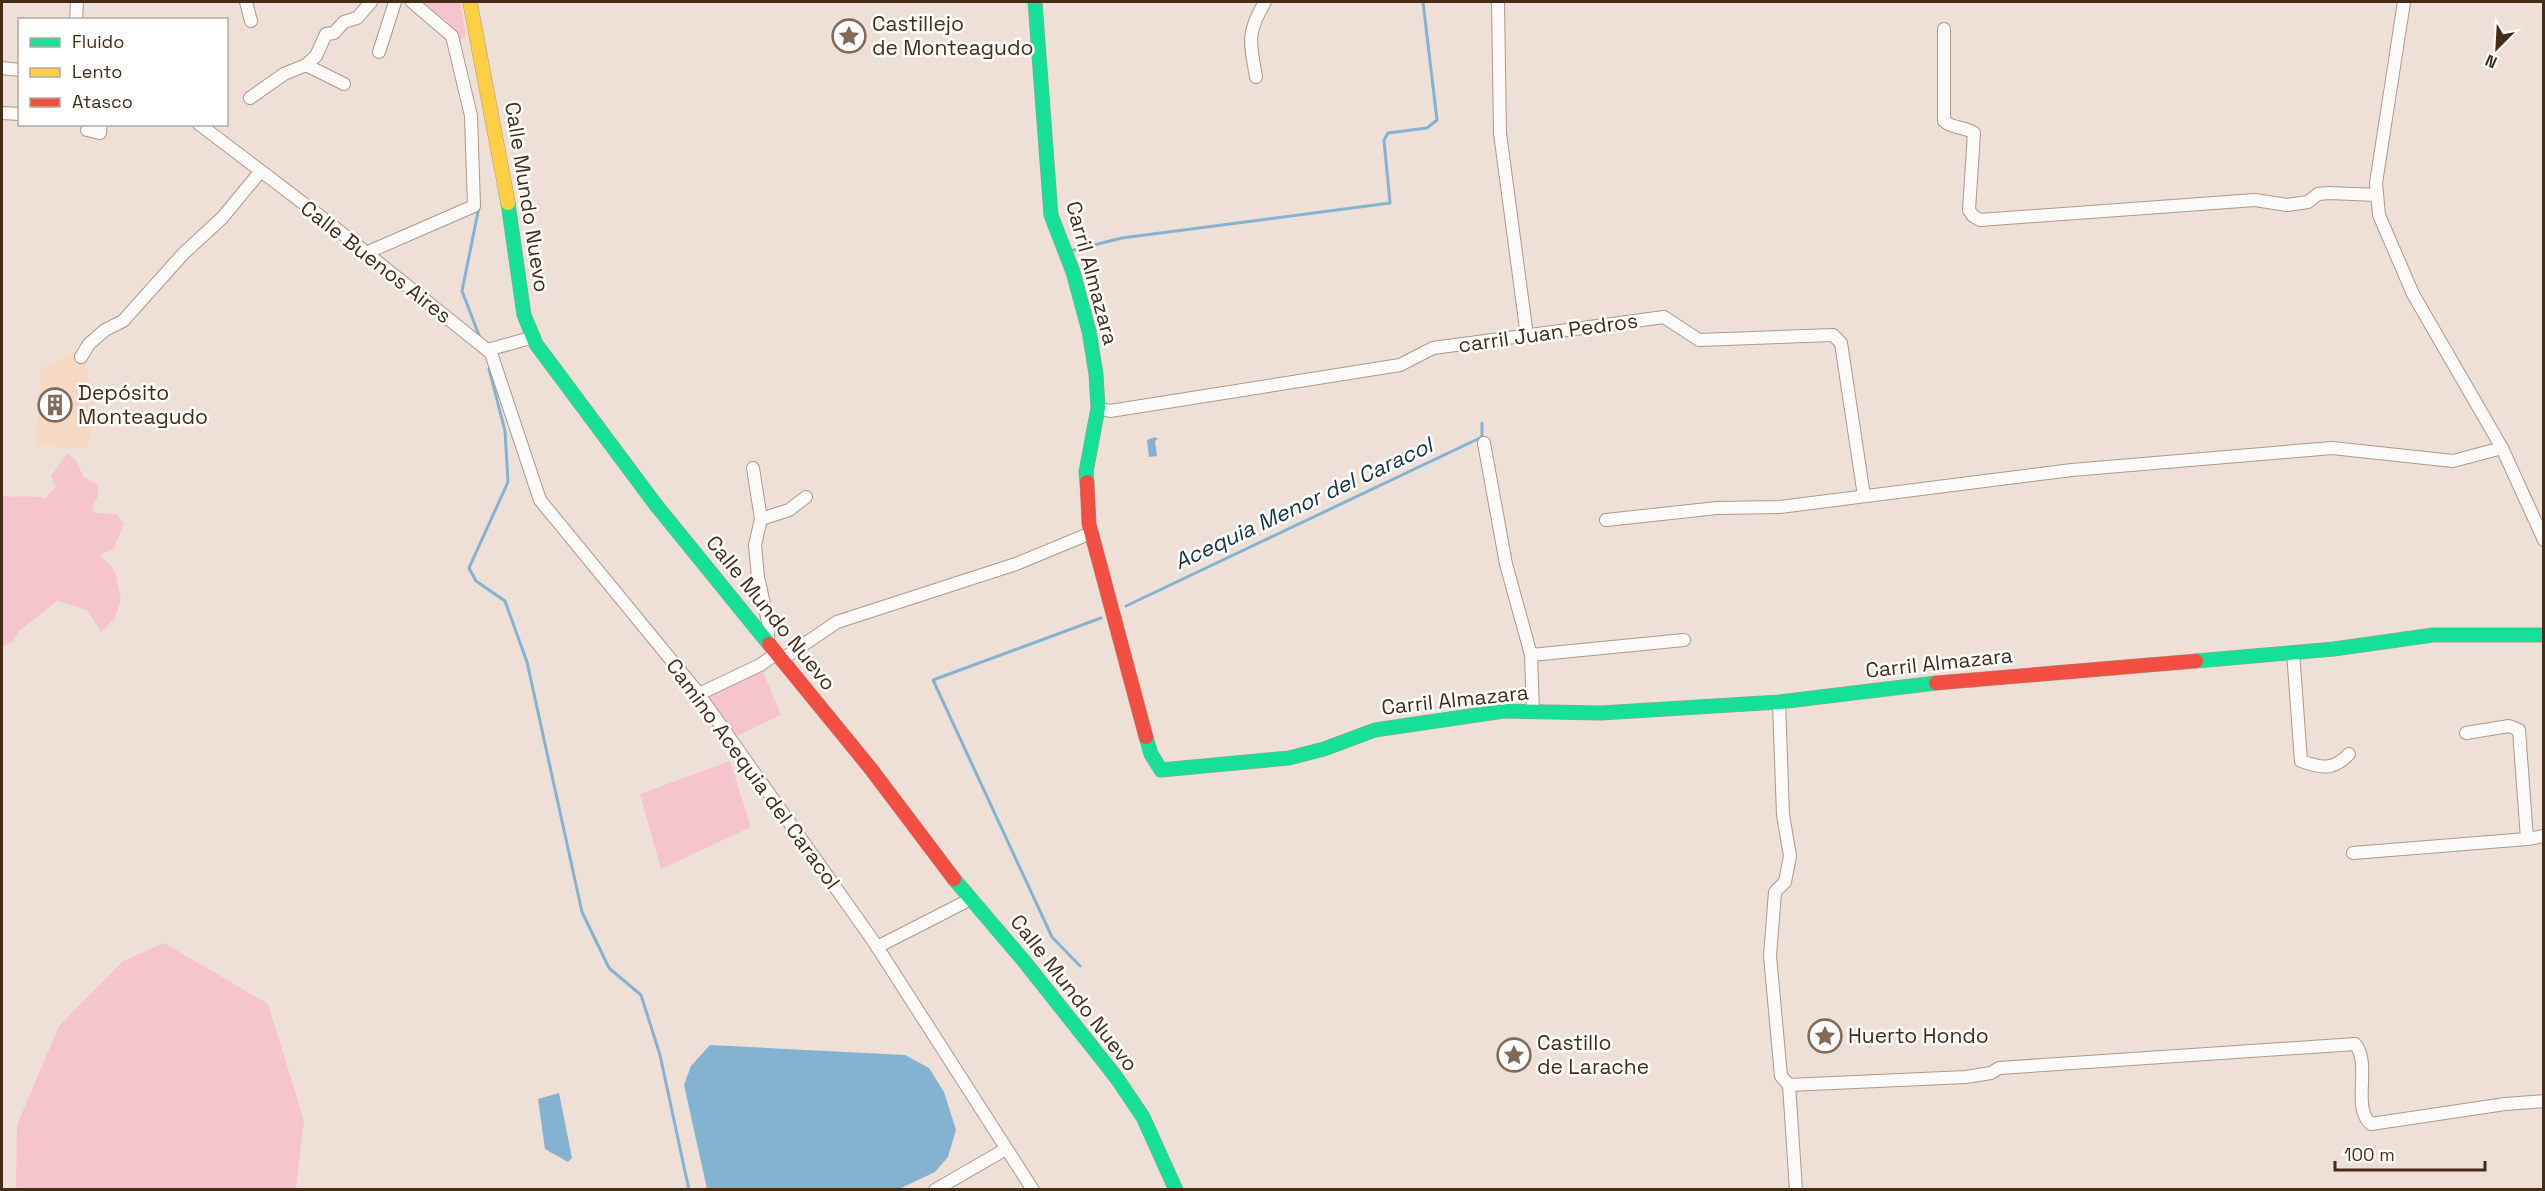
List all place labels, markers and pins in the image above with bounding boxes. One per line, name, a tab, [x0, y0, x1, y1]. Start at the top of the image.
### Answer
place label: Castillejo de Monteagudo	[872, 10, 1033, 61]
place icon: Castillejo de Monteagudo	[831, 18, 867, 54]
place label: Depósito Monteagudo	[78, 379, 208, 430]
building icon: Depósito Monteagudo	[37, 387, 73, 423]
place icon: Huerto Hondo	[1807, 1018, 1843, 1054]
place label: Huerto Hondo	[1848, 1022, 1989, 1049]
place label: Castillo de Larache	[1537, 1029, 1649, 1080]
place icon: Castillo de Larache	[1496, 1037, 1532, 1073]

